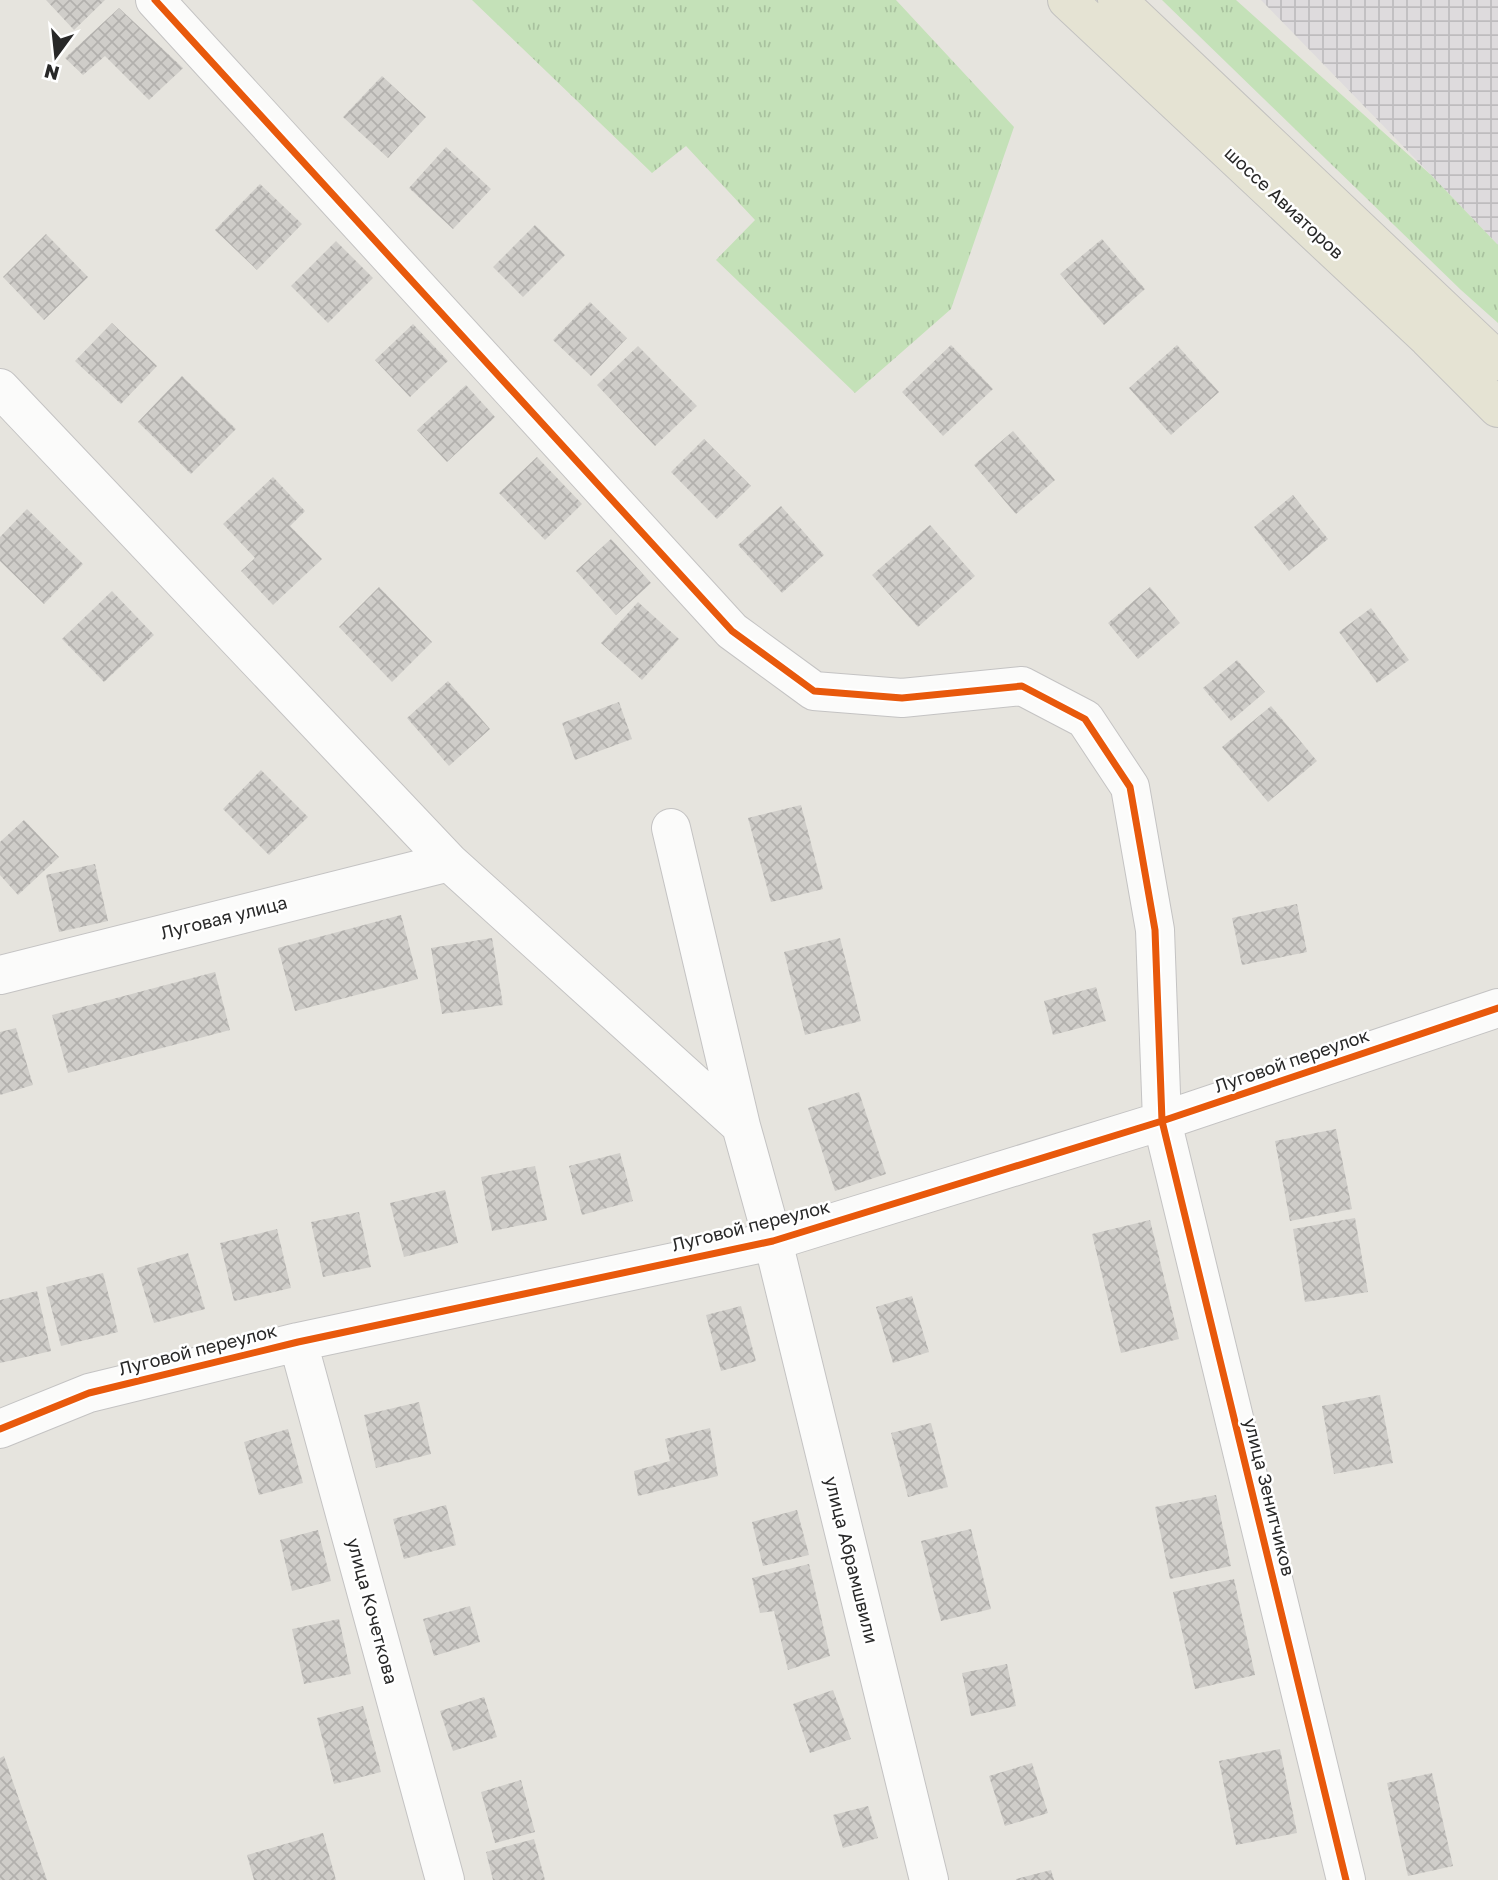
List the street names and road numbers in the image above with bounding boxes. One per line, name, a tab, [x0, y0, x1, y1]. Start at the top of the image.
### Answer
street label: шоссе Авиаторов	[1221, 141, 1349, 263]
street label: Луговая улица	[158, 891, 289, 943]
street label: Луговой переулок	[1211, 1023, 1372, 1097]
street label: Луговой переулок	[669, 1195, 832, 1255]
street label: Луговой переулок	[116, 1319, 279, 1379]
street label: улица Зенитчиков	[1240, 1416, 1300, 1578]
street label: улица Абрамшвили	[821, 1474, 883, 1646]
street label: улица Кочеткова	[343, 1535, 403, 1686]

